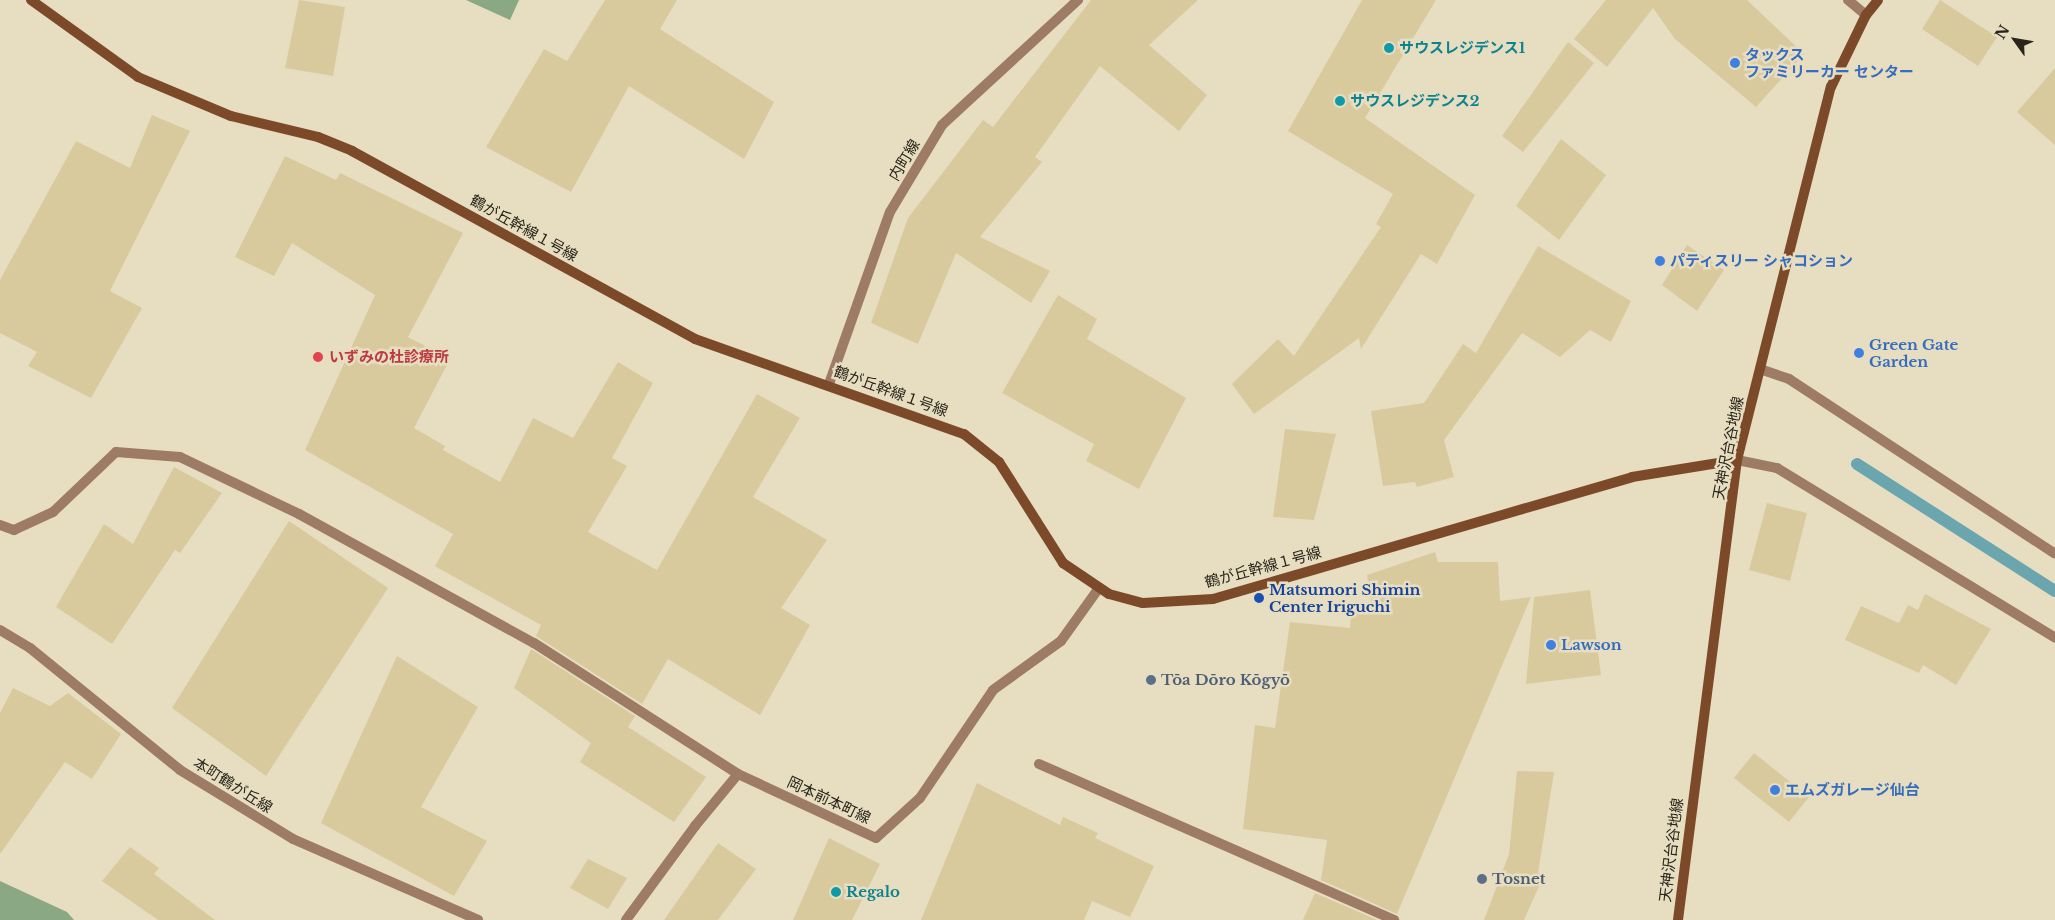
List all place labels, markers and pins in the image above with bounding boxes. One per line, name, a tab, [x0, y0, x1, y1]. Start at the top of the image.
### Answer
place label: サウスレジデンス1	[1399, 39, 1526, 57]
marker: サウスレジデンス1	[1383, 42, 1395, 54]
place label: タックス ファミリーカー センター	[1745, 45, 1914, 80]
marker: タックス ファミリーカー センター	[1729, 57, 1741, 69]
place label: サウスレジデンス2	[1350, 92, 1480, 110]
marker: サウスレジデンス2	[1334, 95, 1346, 107]
place label: パティスリー シャコション	[1670, 252, 1854, 270]
marker: パティスリー シャコション	[1654, 255, 1666, 267]
place label: Green Gate Garden	[1869, 335, 1958, 370]
marker: Green Gate Garden	[1853, 347, 1865, 359]
place label: いずみの杜診療所	[329, 348, 449, 366]
marker: いずみの杜診療所	[311, 350, 325, 364]
place label: Matsumori Shimin Center Iriguchi	[1269, 580, 1420, 615]
marker: Matsumori Shimin Center Iriguchi	[1253, 592, 1265, 604]
place label: Lawson	[1561, 636, 1622, 654]
marker: Lawson	[1545, 639, 1557, 651]
place label: Tōa Dōro Kōgyō	[1161, 671, 1290, 689]
marker: Tōa Dōro Kōgyō	[1145, 674, 1157, 686]
place label: エムズガレージ仙台	[1785, 781, 1920, 799]
marker: エムズガレージ仙台	[1769, 784, 1781, 796]
place label: Tosnet	[1492, 870, 1546, 888]
marker: Tosnet	[1476, 873, 1488, 885]
place label: Regalo	[846, 883, 900, 901]
marker: Regalo	[830, 886, 842, 898]

